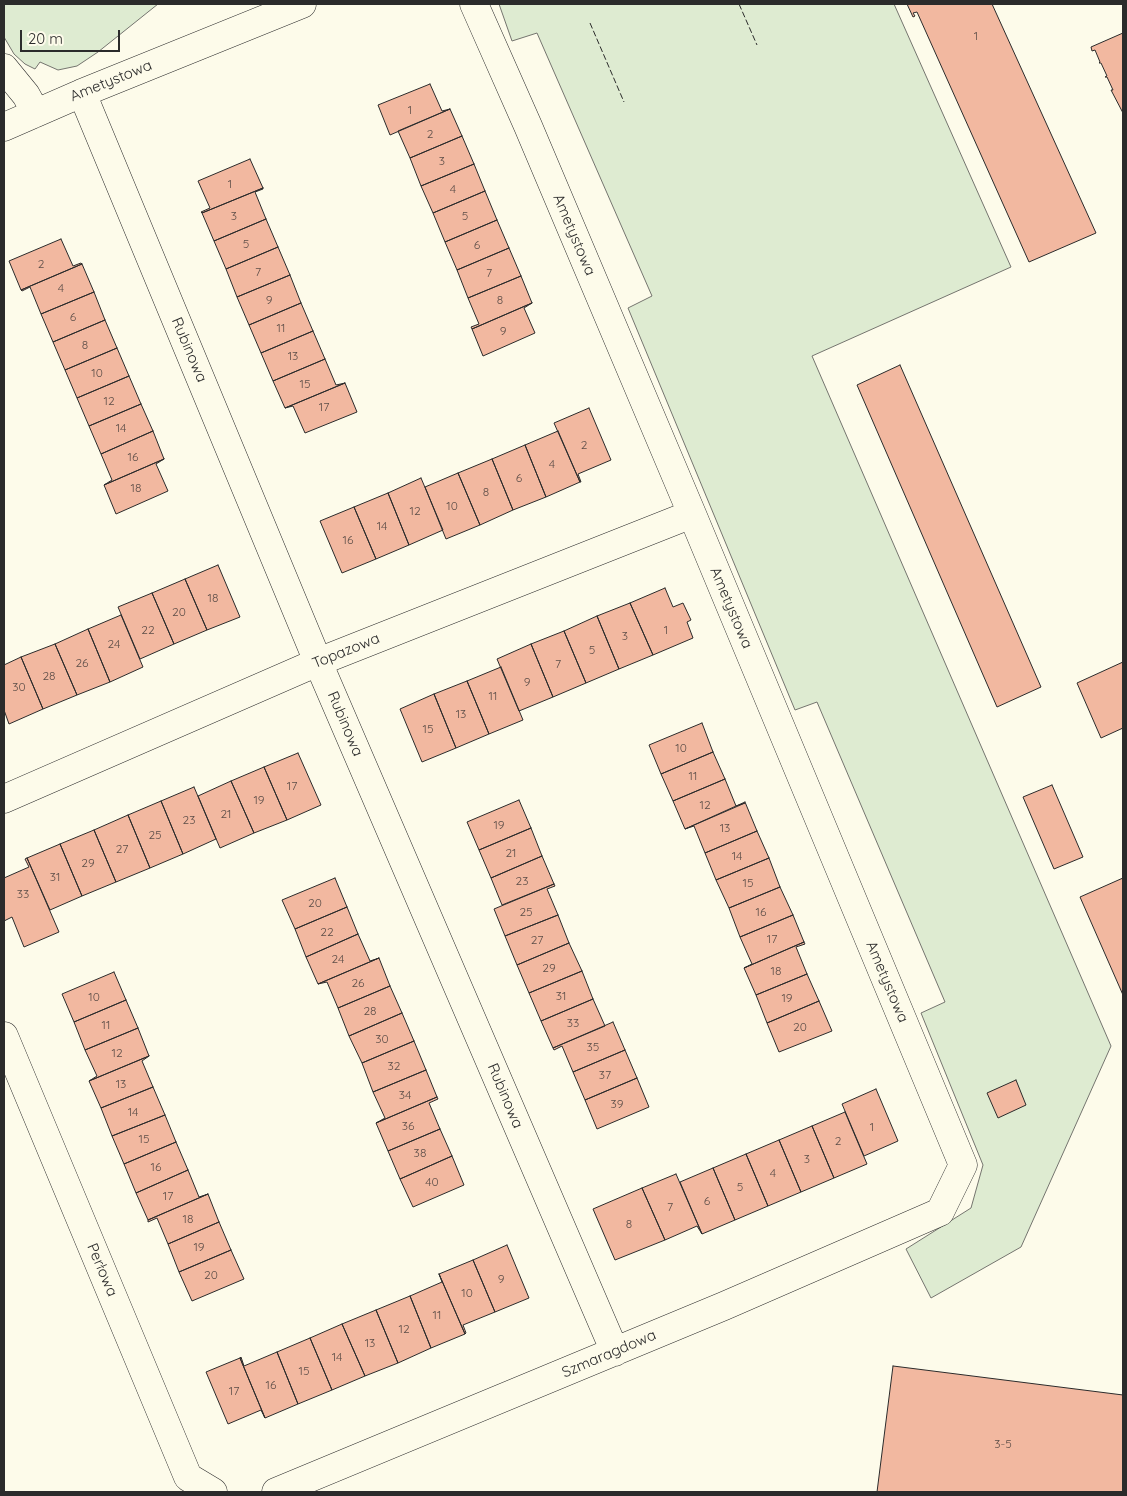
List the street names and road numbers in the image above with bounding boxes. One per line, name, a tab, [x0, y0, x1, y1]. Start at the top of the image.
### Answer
street label: Ametystowa	[67, 56, 155, 106]
street label: Ametystowa	[549, 192, 599, 278]
street label: Rubinowa	[167, 315, 211, 385]
street label: Ametystowa	[706, 565, 756, 651]
street label: Topazowa	[310, 629, 382, 673]
street label: Rubinowa	[323, 689, 367, 759]
street label: Ametystowa	[862, 939, 912, 1025]
street label: Rubinowa	[483, 1061, 527, 1131]
street label: Perłowa	[83, 1241, 121, 1299]
street label: Szmaragdowa	[559, 1326, 659, 1382]

